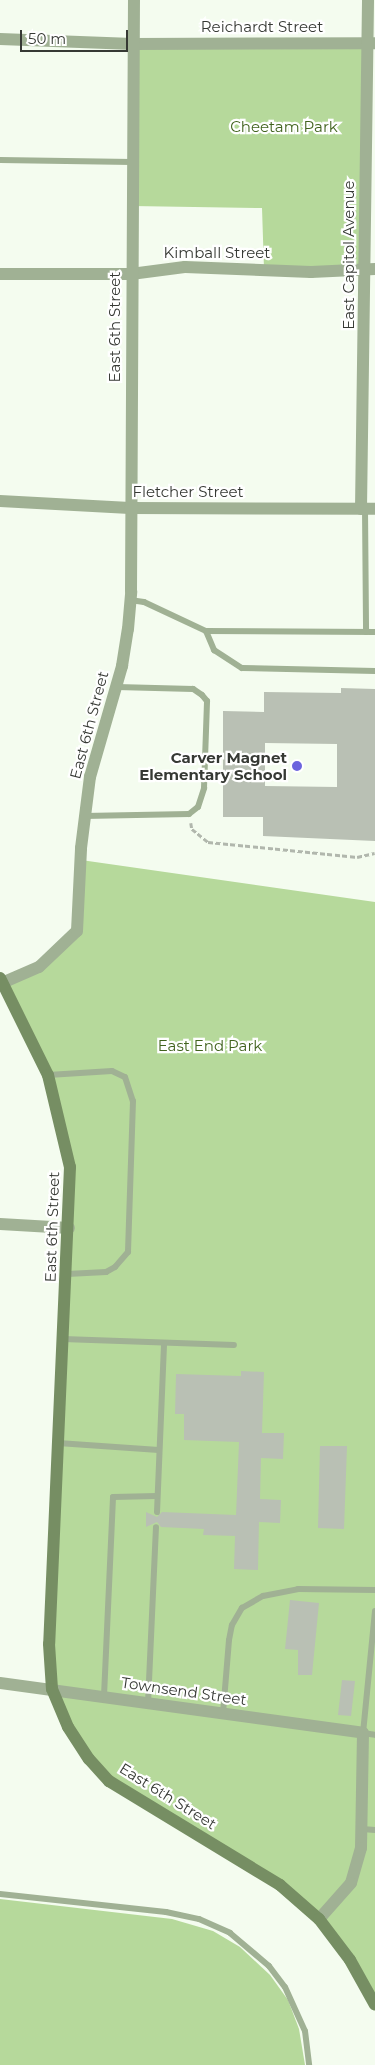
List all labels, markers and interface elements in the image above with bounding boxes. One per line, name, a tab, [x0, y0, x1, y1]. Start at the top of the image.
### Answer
street label: Reichardt Street	[201, 18, 323, 36]
scale bar	[22, 20, 130, 52]
text: 50 m	[28, 29, 66, 48]
park label: Cheetam Park	[230, 118, 338, 136]
street label: East Capitol Avenue	[340, 180, 358, 330]
street label: Kimball Street	[164, 244, 270, 262]
street label: East 6th Street	[106, 272, 124, 382]
street label: Fletcher Street	[132, 483, 244, 501]
street label: East 6th Street	[66, 669, 112, 781]
place label: Carver Magnet Elementary School	[139, 748, 287, 783]
marker: Carver Magnet Elementary School	[291, 760, 303, 772]
park label: East End Park	[158, 1037, 262, 1055]
street label: East 6th Street	[41, 1171, 63, 1283]
street label: Townsend Street	[120, 1673, 248, 1709]
street label: East 6th Street	[116, 1759, 220, 1833]

